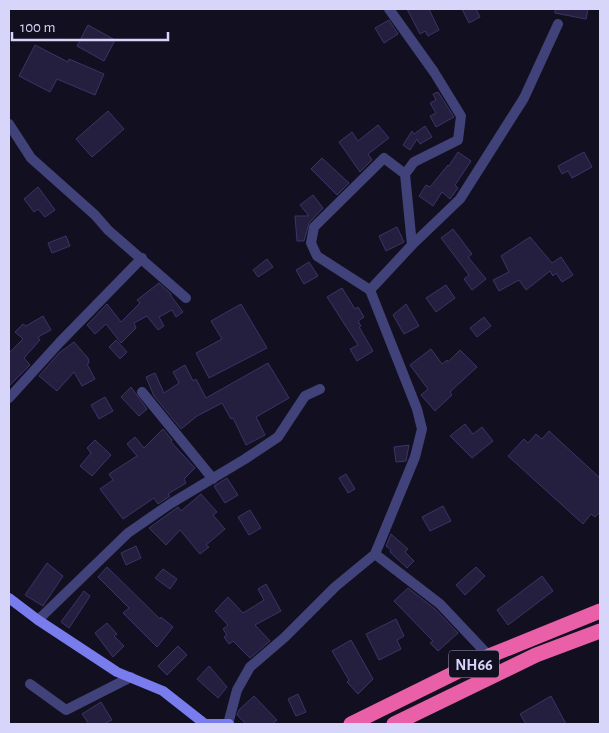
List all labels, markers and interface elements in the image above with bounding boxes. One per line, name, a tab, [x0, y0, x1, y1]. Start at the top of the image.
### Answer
scale bar	[12, 10, 169, 42]
text: 100 m	[20, 20, 55, 35]
road number: NH66	[449, 651, 499, 678]

